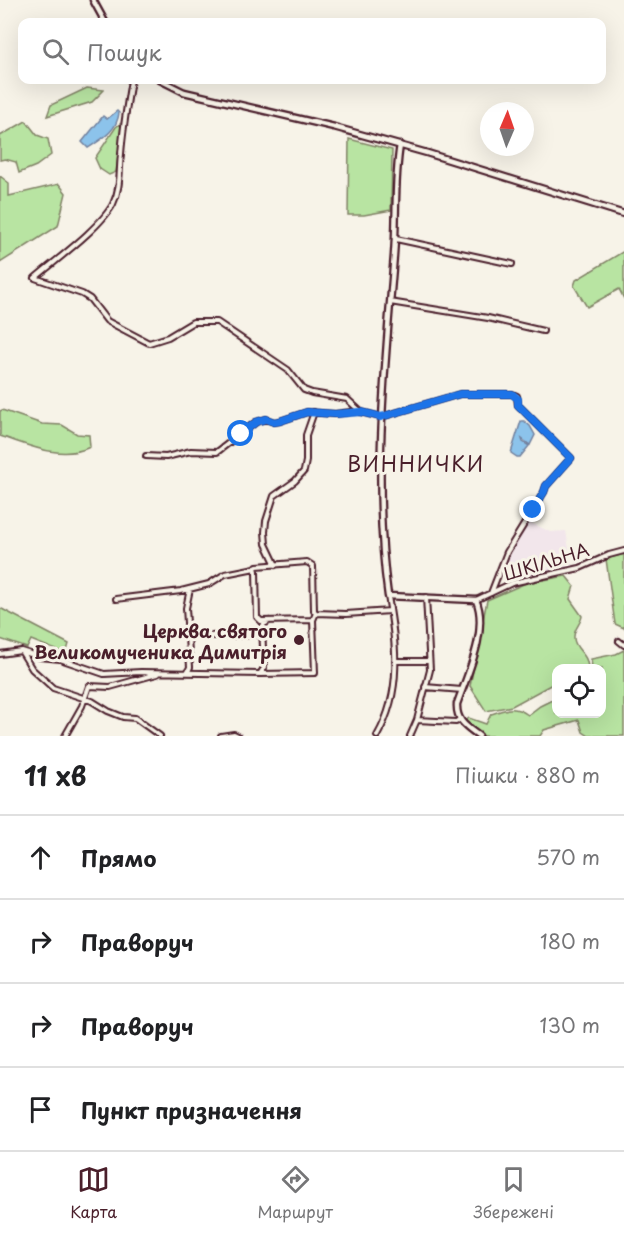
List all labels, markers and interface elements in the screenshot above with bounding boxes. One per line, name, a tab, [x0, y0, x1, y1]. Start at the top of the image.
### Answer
search box	[18, 18, 606, 84]
icon: search	[39, 35, 72, 68]
text: Пошук	[87, 35, 162, 68]
north arrow	[480, 102, 534, 156]
route start	[227, 420, 253, 446]
district label: ВИННИЧКИ	[347, 447, 485, 479]
route end	[519, 496, 545, 522]
street label: ШКІЛЬНА	[500, 535, 592, 587]
place label: Церква святого Великомученика Димитрія	[34, 617, 287, 665]
marker: Церква святого Великомученика Димитрія	[292, 633, 306, 647]
map controls	[552, 664, 606, 718]
button: locate	[552, 664, 606, 718]
text: 11 хв	[24, 756, 86, 795]
text: Пішки · 880 m	[455, 760, 600, 790]
icon: ahead	[24, 841, 57, 874]
text: Прямо	[81, 841, 156, 874]
text: 570 m	[536, 842, 600, 872]
icon: right	[24, 925, 57, 958]
text: Праворуч	[81, 925, 194, 958]
text: 180 m	[540, 926, 600, 956]
icon: right	[24, 1009, 57, 1042]
text: Праворуч	[81, 1009, 194, 1042]
text: 130 m	[540, 1010, 600, 1040]
icon: arrive	[24, 1093, 57, 1126]
text: Пункт призначення	[81, 1093, 302, 1126]
tab: Карта	[70, 1163, 117, 1223]
tab: Маршрут	[257, 1163, 333, 1223]
tab: Збережені	[473, 1163, 554, 1223]

